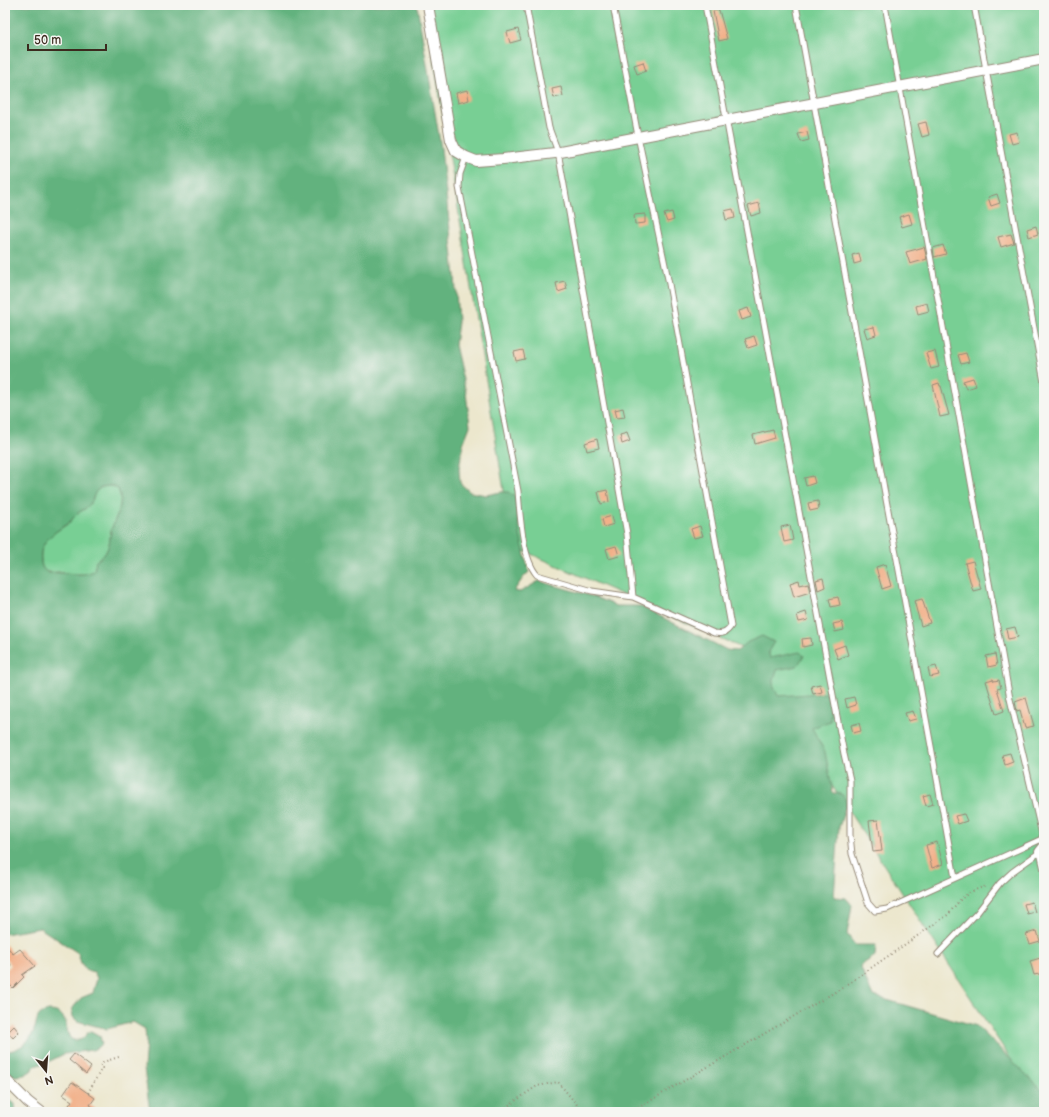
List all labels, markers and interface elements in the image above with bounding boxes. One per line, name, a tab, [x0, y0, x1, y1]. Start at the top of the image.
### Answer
scale bar	[28, 26, 106, 52]
text: 50 m	[34, 33, 61, 48]
north arrow	[26, 1051, 66, 1091]
text: N	[43, 1073, 55, 1088]

